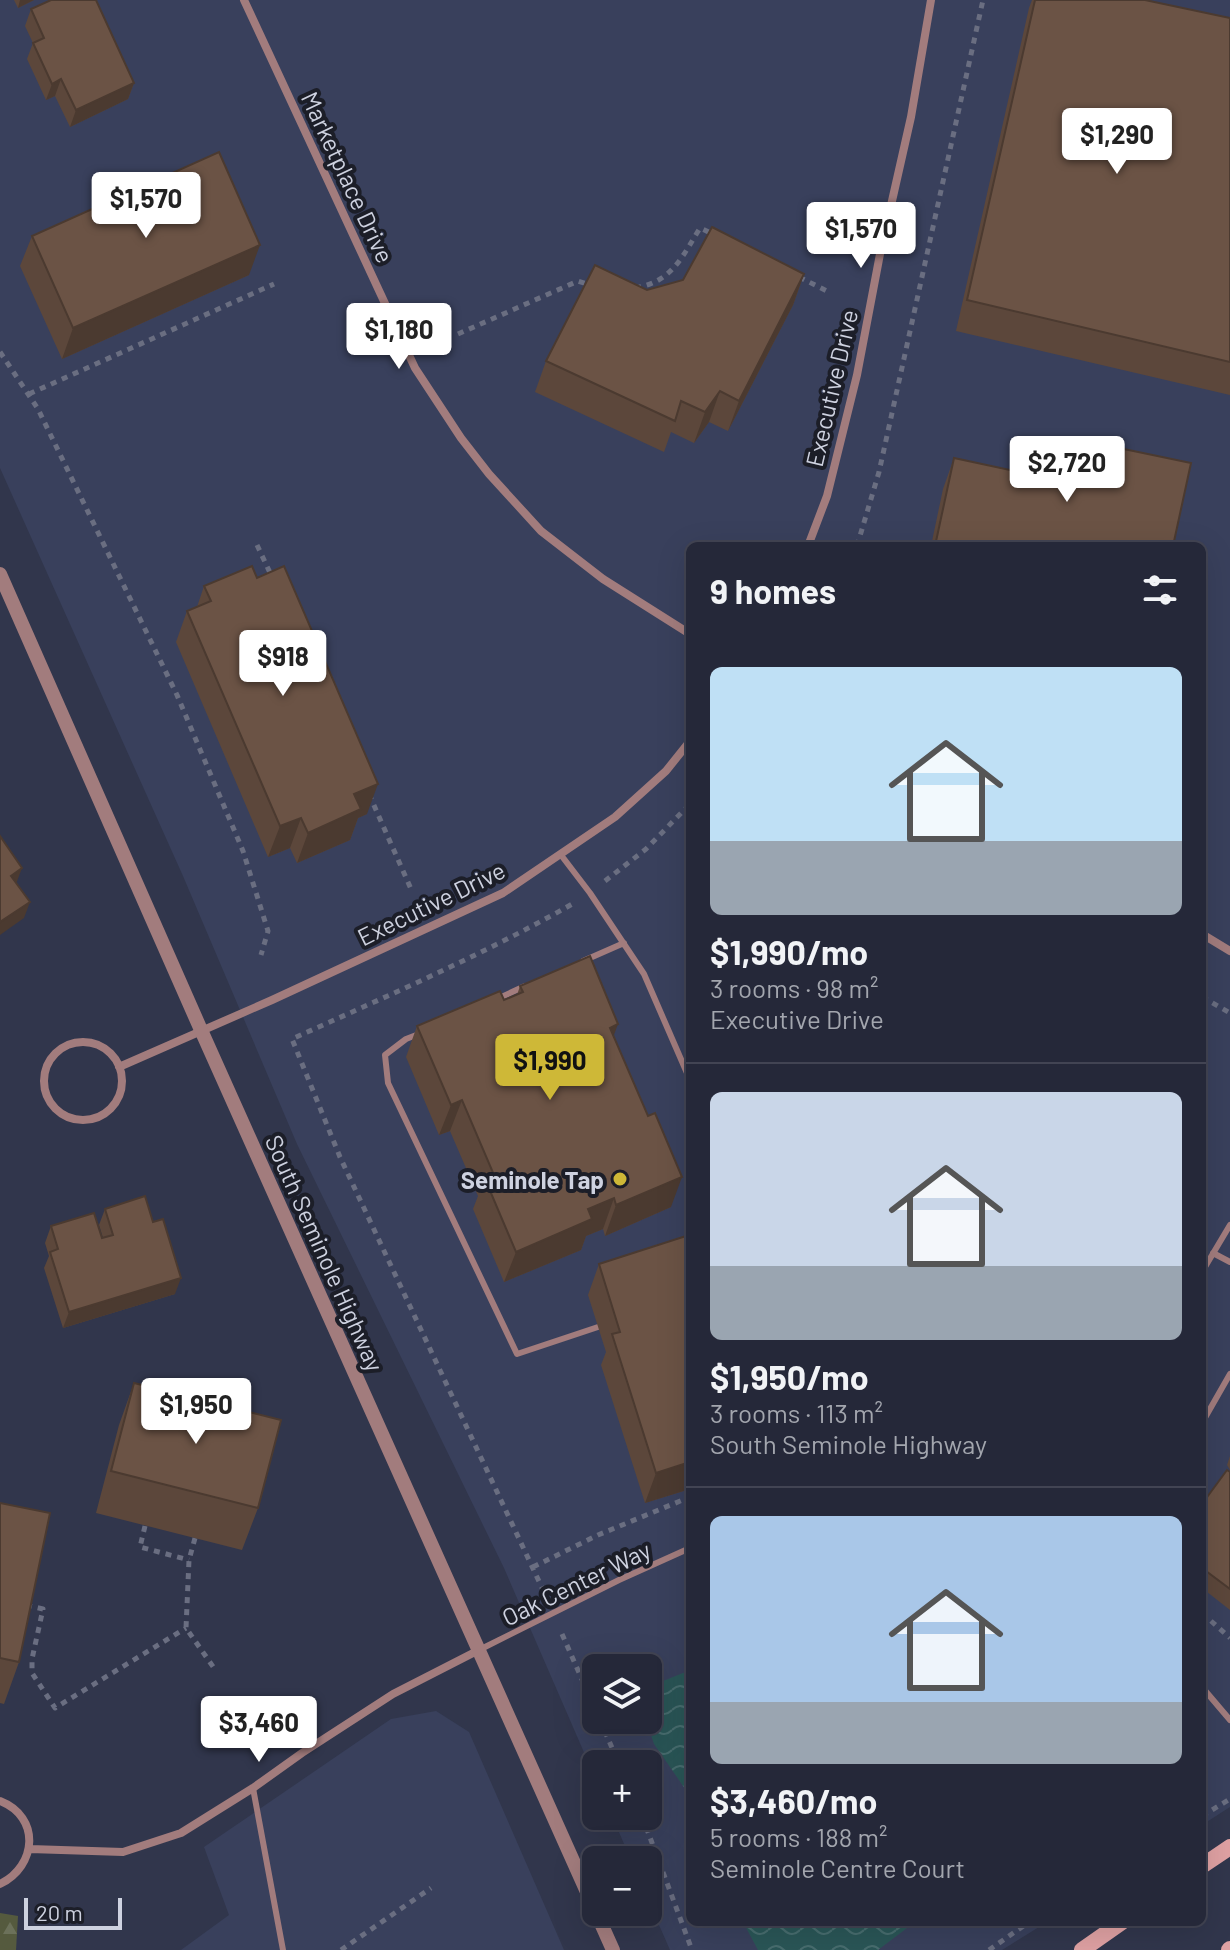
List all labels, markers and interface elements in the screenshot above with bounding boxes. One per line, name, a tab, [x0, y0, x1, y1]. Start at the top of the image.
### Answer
street label: Marketplace Drive	[296, 87, 400, 267]
pin: $1,290	[1052, 108, 1182, 176]
text: $1,290	[1080, 118, 1154, 149]
pin: $1,570	[81, 172, 211, 240]
text: $1,570	[110, 182, 182, 213]
pin: $1,570	[796, 202, 926, 270]
text: $1,570	[825, 212, 897, 243]
pin: $1,180	[334, 303, 464, 371]
street label: Executive Drive	[799, 307, 863, 469]
text: $1,180	[364, 313, 434, 344]
pin: $2,720	[1002, 436, 1132, 504]
text: $2,720	[1028, 446, 1106, 477]
icon: filters	[1138, 568, 1182, 612]
text: 9 homes	[710, 570, 836, 611]
pin: $918	[236, 630, 330, 698]
text: $918	[257, 640, 309, 671]
icon: home	[874, 719, 1018, 863]
street label: Executive Drive	[353, 855, 509, 951]
text: $1,990/mo	[710, 931, 868, 972]
text: 3 rooms · 98 m²	[710, 972, 878, 1003]
text: Executive Drive	[710, 1003, 884, 1034]
pin: $1,990	[485, 1034, 615, 1102]
text: $1,990	[513, 1044, 587, 1075]
street label: South Seminole Highway	[260, 1130, 390, 1376]
icon: home	[874, 1144, 1018, 1288]
place label: Seminole Tap	[461, 1165, 604, 1194]
marker: Seminole Tap	[611, 1170, 629, 1188]
text: $1,950/mo	[710, 1356, 869, 1397]
pin: $1,950	[131, 1378, 261, 1446]
text: $1,950	[159, 1388, 233, 1419]
text: 3 rooms · 113 m²	[710, 1397, 883, 1428]
text: South Seminole Highway	[710, 1428, 987, 1459]
street label: Oak Center Way	[497, 1534, 655, 1632]
icon: home	[874, 1568, 1018, 1712]
map controls	[582, 1654, 662, 1926]
button: layers	[582, 1654, 662, 1734]
pin: $3,460	[194, 1696, 324, 1764]
text: $3,460	[219, 1706, 299, 1737]
button: +	[582, 1750, 662, 1830]
text: $3,460/mo	[710, 1780, 877, 1821]
text: 5 rooms · 188 m²	[710, 1821, 887, 1852]
button: −	[582, 1846, 662, 1926]
text: Seminole Centre Court	[710, 1852, 965, 1883]
scale bar	[24, 1894, 122, 1930]
text: 20 m	[36, 1899, 83, 1925]

